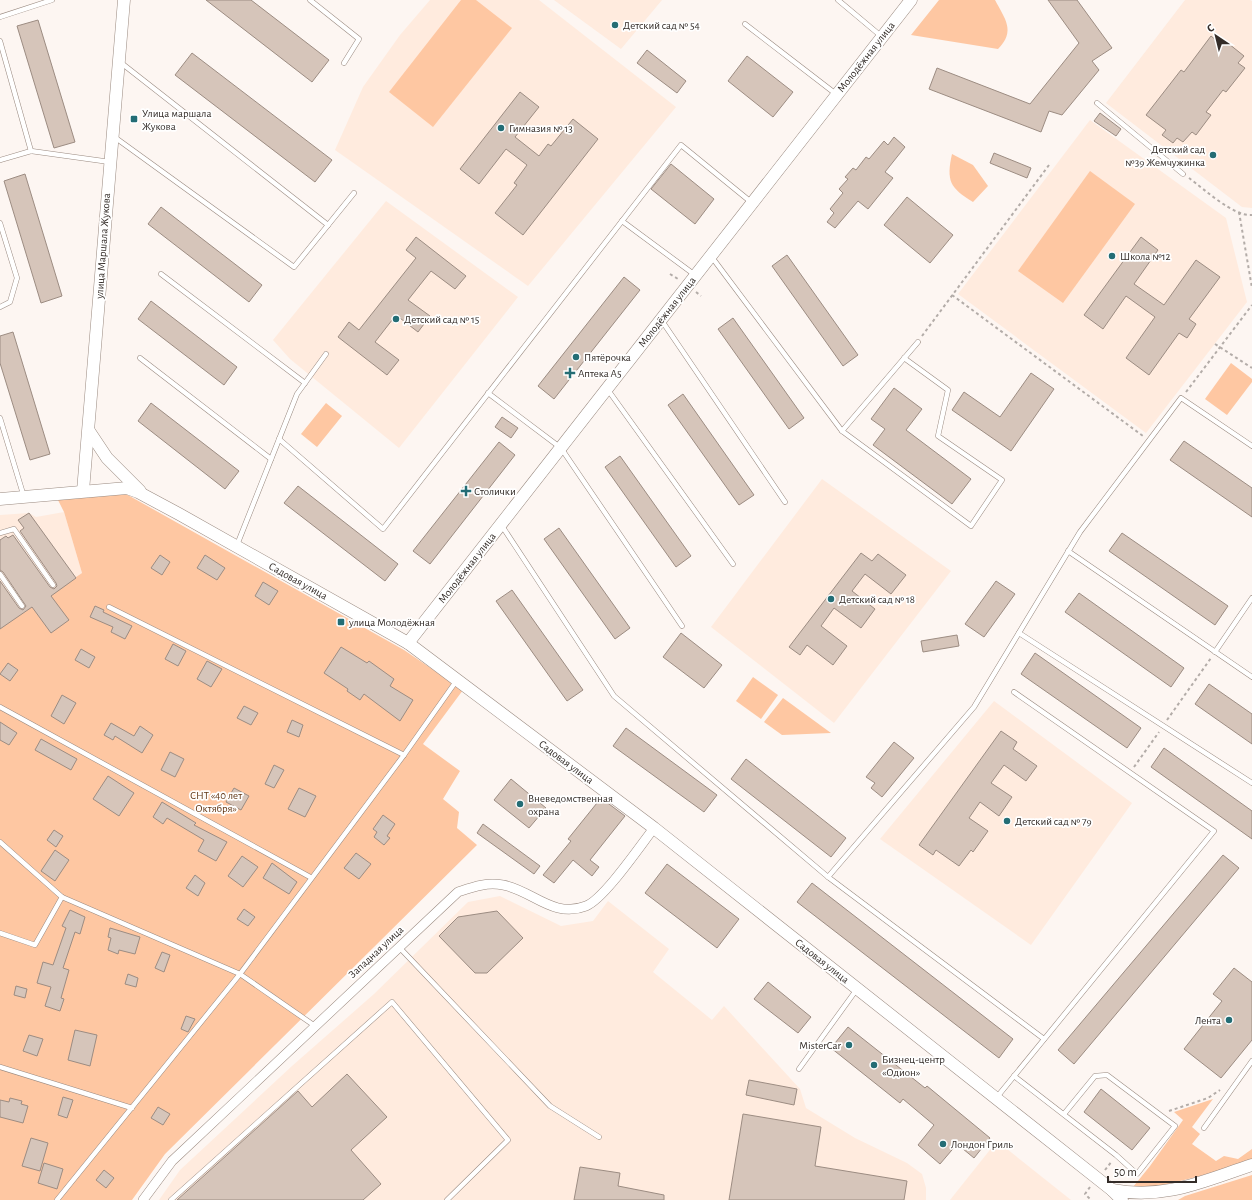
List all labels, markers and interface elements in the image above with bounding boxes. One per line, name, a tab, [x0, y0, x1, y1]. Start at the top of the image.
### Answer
north arrow	[1196, 16, 1236, 56]
marker: Детский сад № 54	[610, 20, 620, 30]
place label: Детский сад № 54	[623, 20, 700, 31]
street label: Молодёжная улица	[835, 20, 897, 94]
text: С	[1205, 22, 1216, 34]
place label: Улица маршала Жукова	[142, 108, 211, 132]
marker: Улица маршала Жукова	[129, 114, 139, 124]
marker: Гимназия № 13	[496, 123, 506, 133]
place label: Гимназия № 13	[509, 123, 573, 134]
place label: Детский сад №39 Жемчужинка	[1125, 144, 1205, 168]
marker: Детский сад №39 Жемчужинка	[1208, 150, 1218, 160]
street label: улица Маршала Жукова	[94, 193, 112, 300]
marker: Школа №12	[1107, 251, 1117, 261]
place label: Школа №12	[1120, 251, 1171, 262]
street label: Молодёжная улица	[636, 275, 698, 349]
marker: Детский сад № 15	[391, 314, 401, 324]
place label: Детский сад № 15	[404, 314, 480, 325]
marker: Пятёрочка	[571, 352, 581, 362]
place label: Пятёрочка	[584, 352, 631, 363]
marker: Аптека A5	[565, 368, 575, 378]
place label: Аптека A5	[578, 368, 622, 379]
marker: Столички	[461, 486, 471, 496]
place label: Столички	[474, 486, 516, 497]
street label: Молодёжная улица	[436, 531, 498, 605]
street label: Садовая улица	[267, 560, 329, 602]
marker: Детский сад № 18	[826, 594, 836, 604]
place label: Детский сад № 18	[839, 594, 915, 605]
marker: улица Молодёжная	[336, 617, 346, 627]
place label: улица Молодёжная	[348, 617, 435, 628]
street label: Садовая улица	[537, 738, 595, 786]
park label: СНТ «40 лет Октября»	[190, 790, 242, 814]
place label: Вневедомственная охрана	[528, 793, 613, 817]
marker: Вневедомственная охрана	[515, 799, 525, 809]
marker: Детский сад № 79	[1002, 816, 1012, 826]
place label: Детский сад № 79	[1015, 816, 1092, 827]
street label: Западная улица	[346, 924, 406, 980]
street label: Садовая улица	[793, 937, 851, 985]
place label: Лента	[1195, 1015, 1221, 1026]
marker: Лента	[1224, 1015, 1234, 1025]
place label: MisterCar	[799, 1040, 841, 1051]
marker: MisterCar	[844, 1040, 854, 1050]
place label: Бизнец-центр «Одион»	[882, 1054, 945, 1078]
marker: Бизнец-центр «Одион»	[869, 1060, 879, 1070]
marker: Лондон Гриль	[938, 1139, 948, 1149]
place label: Лондон Гриль	[951, 1139, 1013, 1150]
scale bar	[1108, 1158, 1196, 1184]
text: 50 m	[1114, 1166, 1137, 1178]

